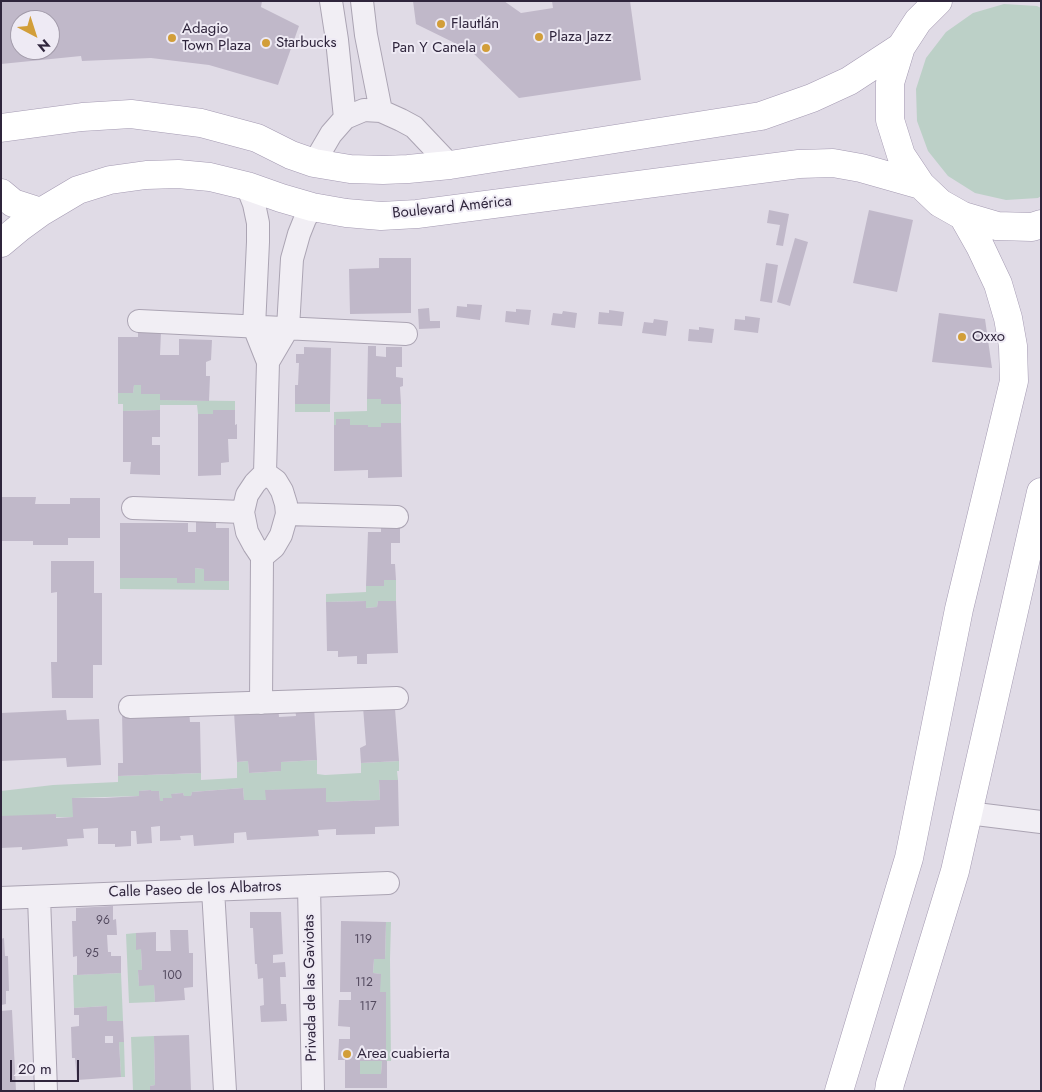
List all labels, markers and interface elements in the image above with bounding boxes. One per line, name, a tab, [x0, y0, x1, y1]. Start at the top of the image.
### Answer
north arrow	[10, 10, 60, 60]
place label: Flautlán	[451, 15, 499, 33]
marker: Flautlán	[435, 18, 447, 30]
place label: Adagio Town Plaza	[182, 20, 251, 55]
place label: Plaza Jazz	[549, 28, 612, 46]
marker: Plaza Jazz	[533, 31, 545, 43]
marker: Adagio Town Plaza	[166, 32, 178, 44]
text: N	[33, 34, 55, 57]
place label: Starbucks	[276, 34, 336, 52]
marker: Starbucks	[260, 37, 272, 49]
place label: Pan Y Canela	[392, 39, 476, 57]
marker: Pan Y Canela	[480, 42, 492, 54]
street label: Boulevard América	[391, 193, 513, 223]
place label: Oxxo	[972, 328, 1005, 346]
marker: Oxxo	[956, 331, 968, 343]
street label: Calle Paseo de los Albatros	[108, 878, 282, 902]
house number: 96	[96, 914, 110, 928]
street label: Privada de las Gaviotas	[301, 914, 321, 1062]
house number: 119	[354, 933, 372, 947]
house number: 95	[85, 947, 99, 961]
house number: 100	[162, 969, 182, 983]
house number: 112	[355, 976, 373, 990]
house number: 117	[359, 1000, 377, 1014]
place label: Area cuabierta	[357, 1045, 450, 1063]
marker: Area cuabierta	[341, 1048, 353, 1060]
scale bar	[12, 1050, 81, 1082]
text: 20 m	[18, 1058, 52, 1080]

